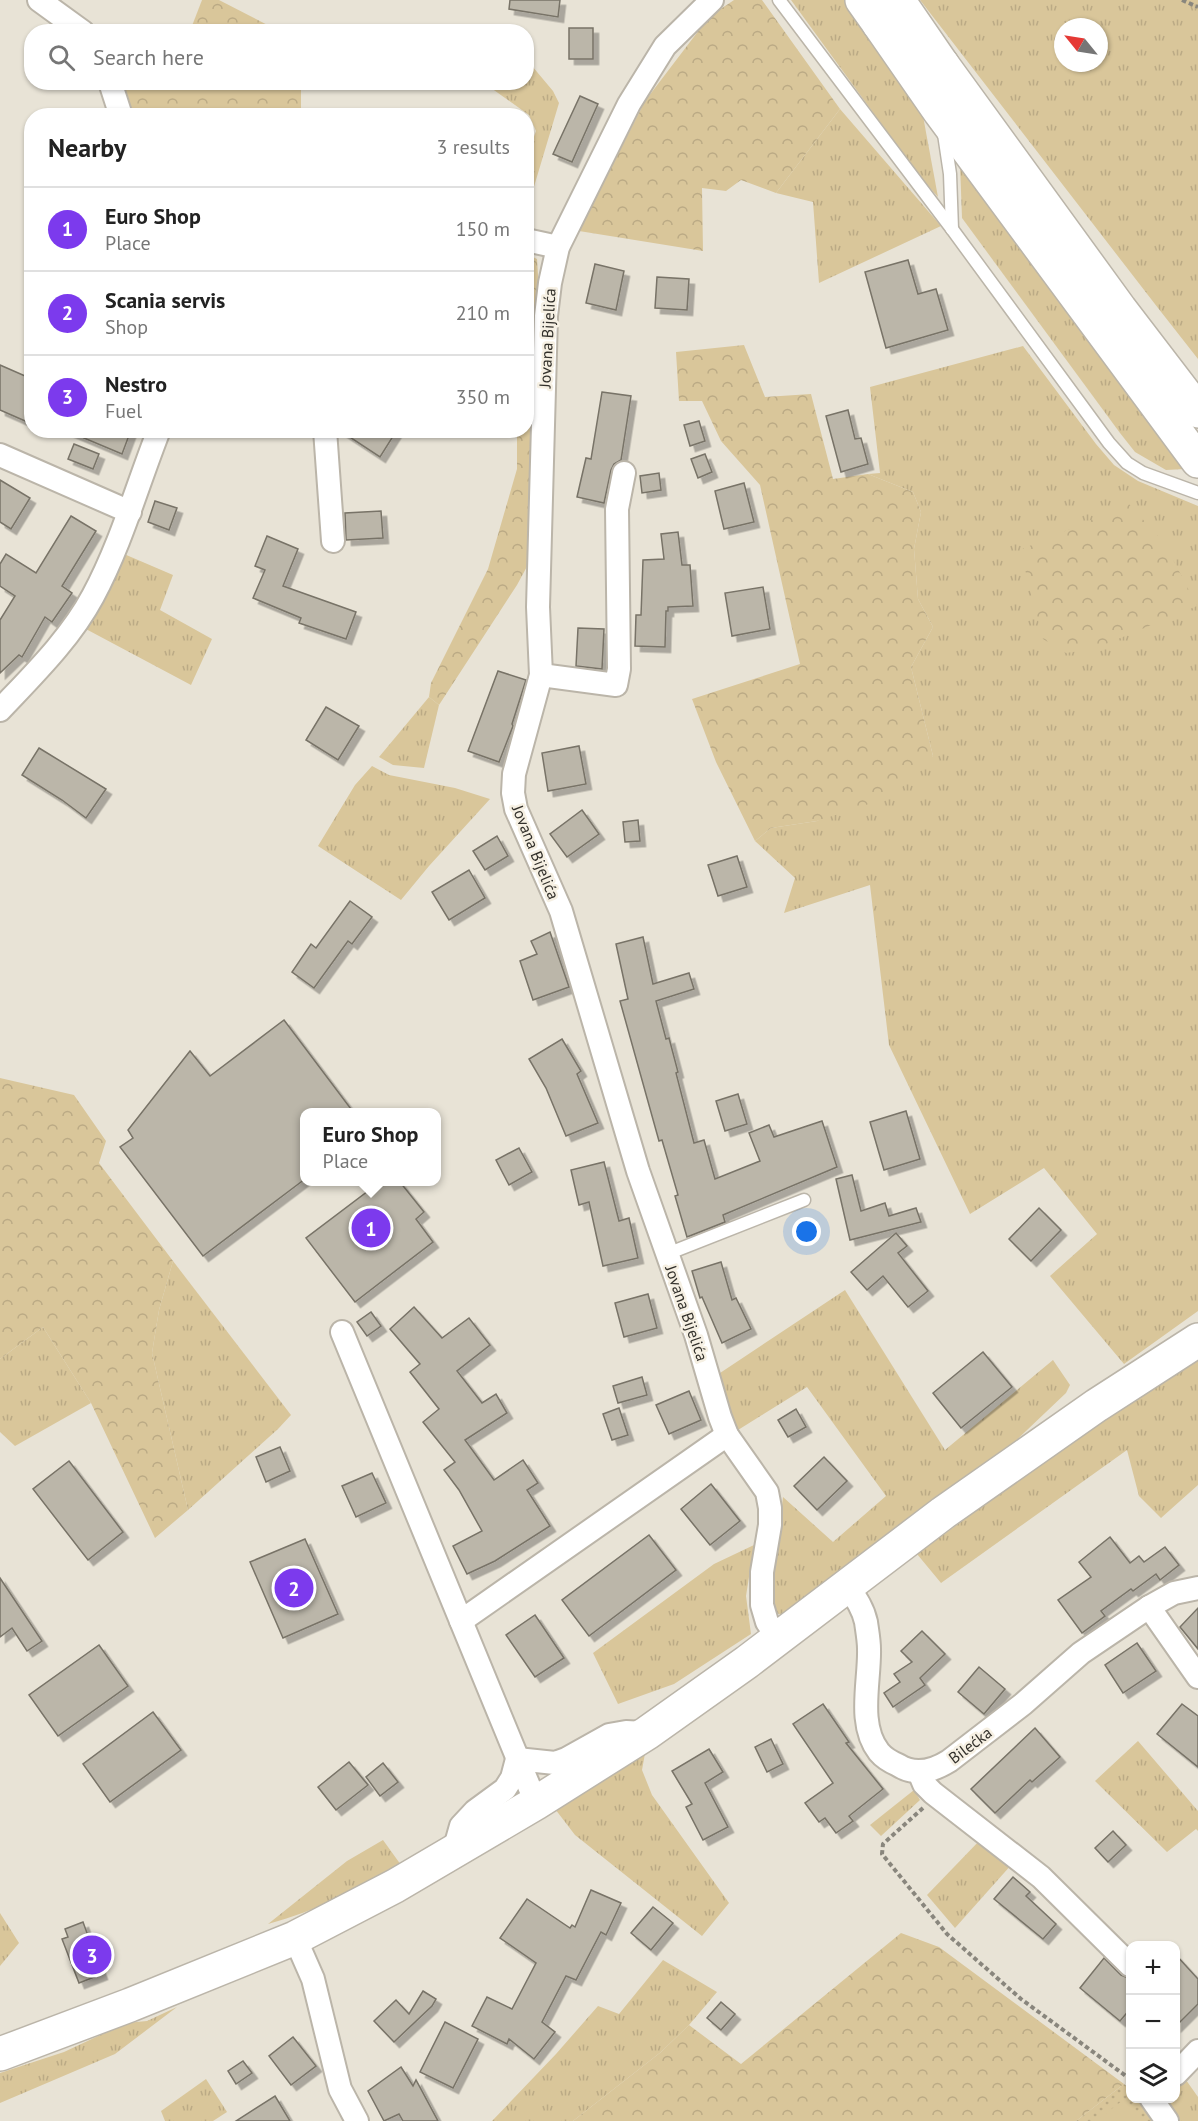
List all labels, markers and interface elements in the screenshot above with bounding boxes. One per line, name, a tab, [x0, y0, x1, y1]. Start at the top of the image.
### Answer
north arrow	[1054, 18, 1108, 72]
search box	[24, 24, 534, 90]
icon: search	[45, 41, 78, 74]
text: Search here	[93, 43, 204, 71]
text: Nearby	[48, 131, 126, 164]
text: 3 results	[437, 134, 510, 160]
text: Euro Shop	[105, 202, 201, 230]
text: 1	[62, 216, 73, 242]
text: 150 m	[456, 216, 510, 242]
text: Place	[105, 230, 151, 256]
text: Scania servis	[105, 286, 225, 314]
street label: Jovana Bijelića	[534, 288, 560, 389]
text: 2	[62, 300, 73, 326]
text: 210 m	[456, 300, 510, 326]
text: Shop	[105, 314, 148, 340]
text: Nestro	[105, 370, 167, 398]
text: 3	[62, 384, 73, 410]
text: 350 m	[456, 384, 510, 410]
text: Fuel	[105, 398, 142, 424]
street label: Jovana Bijelića	[508, 801, 564, 902]
popup	[300, 1108, 441, 1186]
text: Euro Shop	[323, 1120, 418, 1148]
text: Place	[323, 1148, 368, 1174]
pin: 1	[352, 1206, 391, 1250]
your location	[792, 1217, 821, 1246]
street label: Jovana Bijelića	[661, 1262, 713, 1363]
pin: 2	[274, 1566, 314, 1610]
street label: Bilećka	[944, 1722, 996, 1768]
pin: 3	[72, 1932, 112, 1978]
map controls	[1126, 1941, 1180, 2103]
button: +	[1126, 1941, 1180, 1995]
button: −	[1126, 1995, 1180, 2049]
button: layers	[1126, 2049, 1180, 2103]

